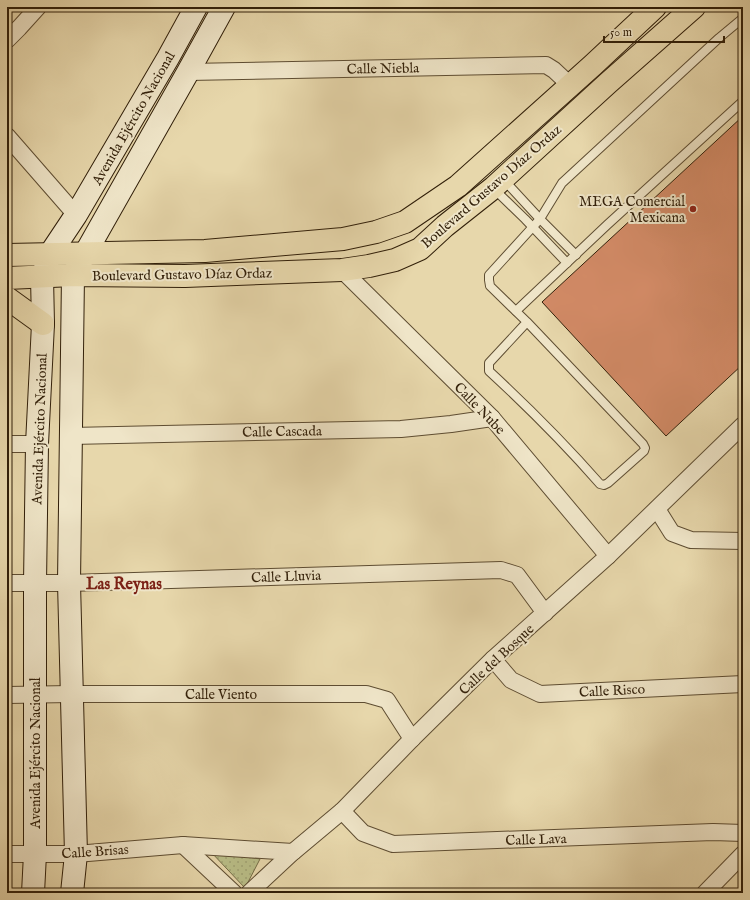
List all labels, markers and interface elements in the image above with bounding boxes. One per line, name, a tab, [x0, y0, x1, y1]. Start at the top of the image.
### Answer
scale bar	[604, 18, 724, 44]
text: 50 m	[610, 25, 632, 40]
street label: Avenida Ejército Nacional	[88, 48, 180, 189]
street label: Calle Niebla	[347, 59, 420, 79]
street label: Boulevard Gustavo Díaz Ordaz	[418, 121, 566, 253]
place label: MEGA Comercial Mexicana	[579, 193, 686, 227]
marker: MEGA Comercial Mexicana	[688, 204, 698, 214]
street label: Boulevard Gustavo Díaz Ordaz	[92, 264, 273, 286]
street label: Avenida Ejército Nacional	[28, 353, 52, 506]
street label: Calle Nube	[450, 379, 509, 439]
street label: Calle Cascada	[242, 422, 323, 442]
street label: Calle Lluvia	[251, 567, 322, 587]
district label: Las Reynas	[86, 575, 162, 595]
street label: Calle del Bosque	[455, 620, 538, 699]
street label: Avenida Ejército Nacional	[27, 677, 45, 830]
street label: Calle Risco	[579, 680, 646, 702]
street label: Calle Viento	[185, 686, 258, 704]
street label: Calle Lava	[505, 830, 568, 850]
street label: Calle Brisas	[61, 841, 129, 863]

